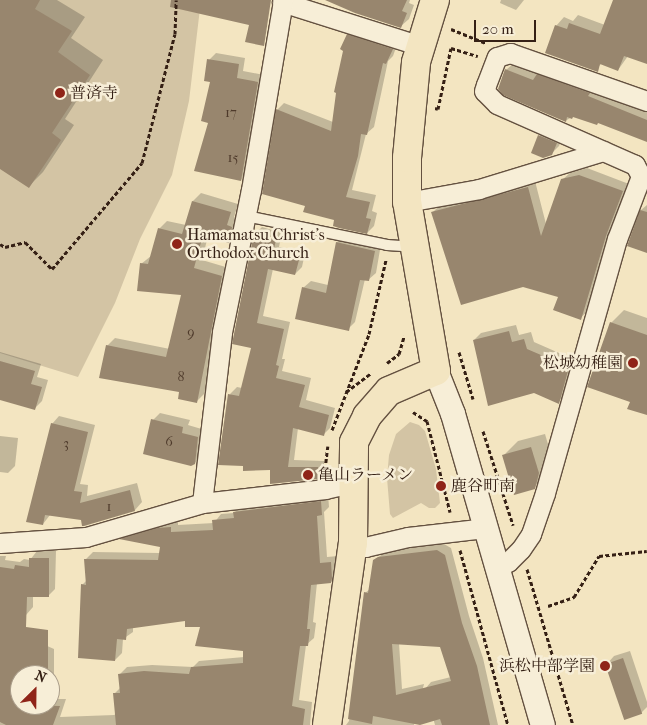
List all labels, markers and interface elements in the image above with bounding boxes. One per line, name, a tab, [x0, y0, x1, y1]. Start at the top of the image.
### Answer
scale bar	[477, 10, 540, 42]
text: 20 m	[482, 20, 514, 38]
place label: 普済寺	[70, 83, 118, 103]
marker: 普済寺	[54, 87, 66, 99]
house number: 17	[225, 105, 237, 121]
house number: 15	[228, 150, 238, 166]
place label: Hamamatsu Christ's Orthodox Church	[187, 225, 325, 263]
marker: Hamamatsu Christ's Orthodox Church	[171, 238, 183, 250]
house number: 9	[187, 325, 195, 341]
place label: 松城幼稚園	[543, 353, 623, 373]
marker: 松城幼稚園	[627, 357, 639, 369]
house number: 8	[177, 369, 185, 385]
house number: 6	[165, 434, 173, 450]
house number: 3	[63, 436, 69, 452]
place label: 亀山ラーメン	[318, 465, 414, 485]
marker: 亀山ラーメン	[302, 469, 314, 481]
place label: 鹿谷町南	[451, 476, 515, 496]
marker: 鹿谷町南	[435, 480, 447, 492]
house number: 1	[107, 499, 111, 515]
place label: 浜松中部学園	[499, 656, 595, 676]
marker: 浜松中部学園	[599, 660, 611, 672]
north arrow	[10, 665, 60, 715]
text: N	[32, 667, 49, 687]

